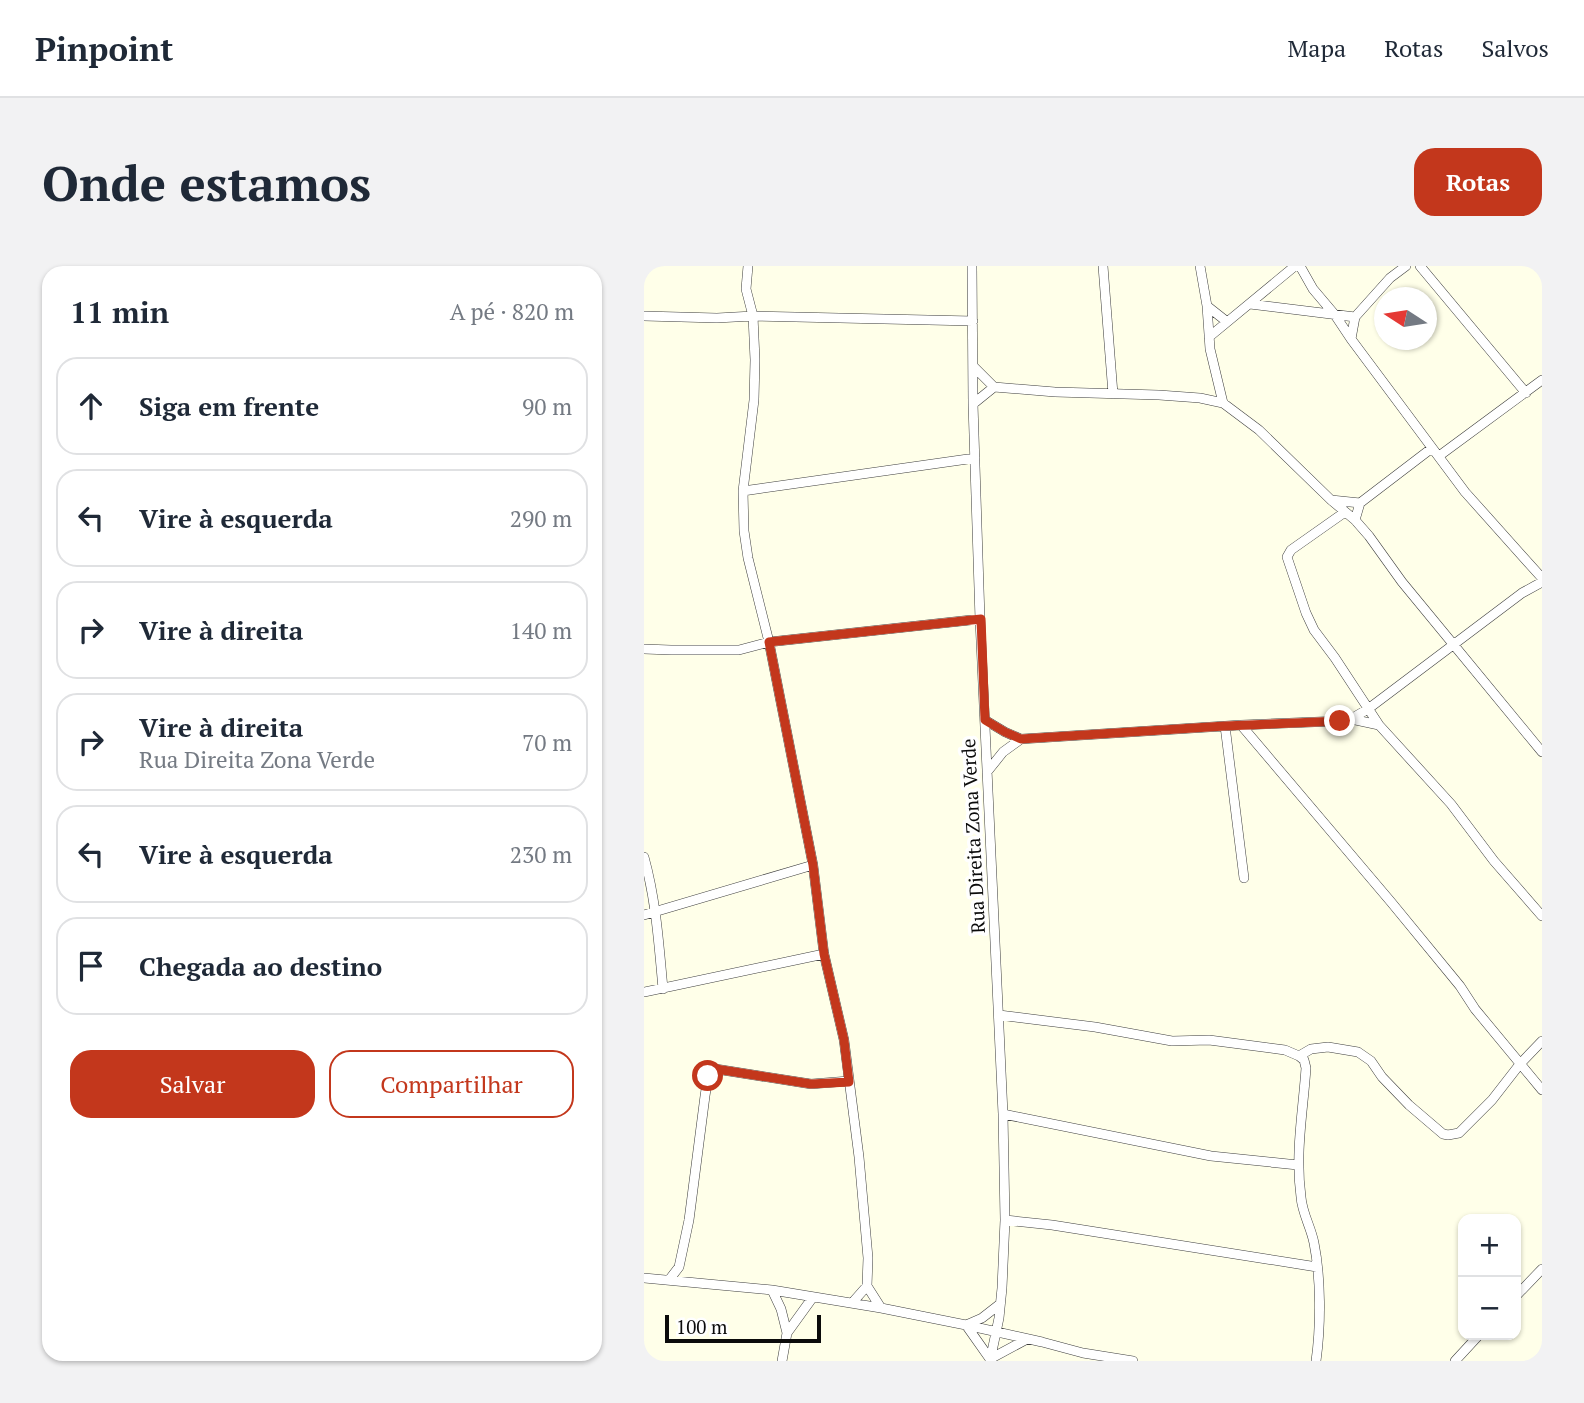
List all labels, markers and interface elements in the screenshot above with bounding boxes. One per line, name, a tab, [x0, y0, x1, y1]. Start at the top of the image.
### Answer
text: Pinpoint	[35, 27, 173, 70]
text: Mapa	[1287, 32, 1346, 64]
text: Rotas	[1384, 32, 1443, 64]
text: Salvos	[1481, 32, 1549, 64]
button: Rotas	[1414, 148, 1542, 216]
text: Onde estamos	[42, 150, 371, 215]
north arrow	[1374, 287, 1437, 350]
text: 11 min	[70, 292, 169, 332]
text: A pé · 820 m	[450, 296, 574, 327]
icon: ahead	[72, 387, 110, 425]
text: Siga em frente	[139, 389, 319, 423]
text: 90 m	[522, 391, 572, 422]
icon: left	[72, 499, 110, 537]
text: Vire à esquerda	[139, 501, 333, 535]
text: 290 m	[510, 503, 572, 534]
icon: right	[72, 611, 110, 649]
text: Vire à direita	[139, 613, 303, 647]
text: 140 m	[510, 615, 572, 646]
route end	[1324, 705, 1355, 736]
text: Vire à direita	[139, 710, 303, 744]
icon: right	[72, 723, 110, 761]
text: 70 m	[522, 727, 572, 758]
street label: Rua Direita Zona Verde	[955, 738, 990, 934]
text: Rua Direita Zona Verde	[139, 744, 375, 775]
icon: left	[72, 835, 110, 873]
text: Vire à esquerda	[139, 837, 333, 871]
text: 230 m	[510, 839, 572, 870]
icon: arrive	[72, 947, 110, 985]
text: Chegada ao destino	[139, 949, 382, 983]
button: Salvar	[70, 1050, 315, 1118]
button: Compartilhar	[329, 1050, 574, 1118]
route start	[692, 1060, 723, 1091]
map controls	[1458, 1214, 1521, 1340]
button: +	[1458, 1214, 1521, 1277]
button: −	[1458, 1277, 1521, 1340]
scale bar	[665, 1312, 821, 1344]
text: 100 m	[676, 1314, 727, 1339]

